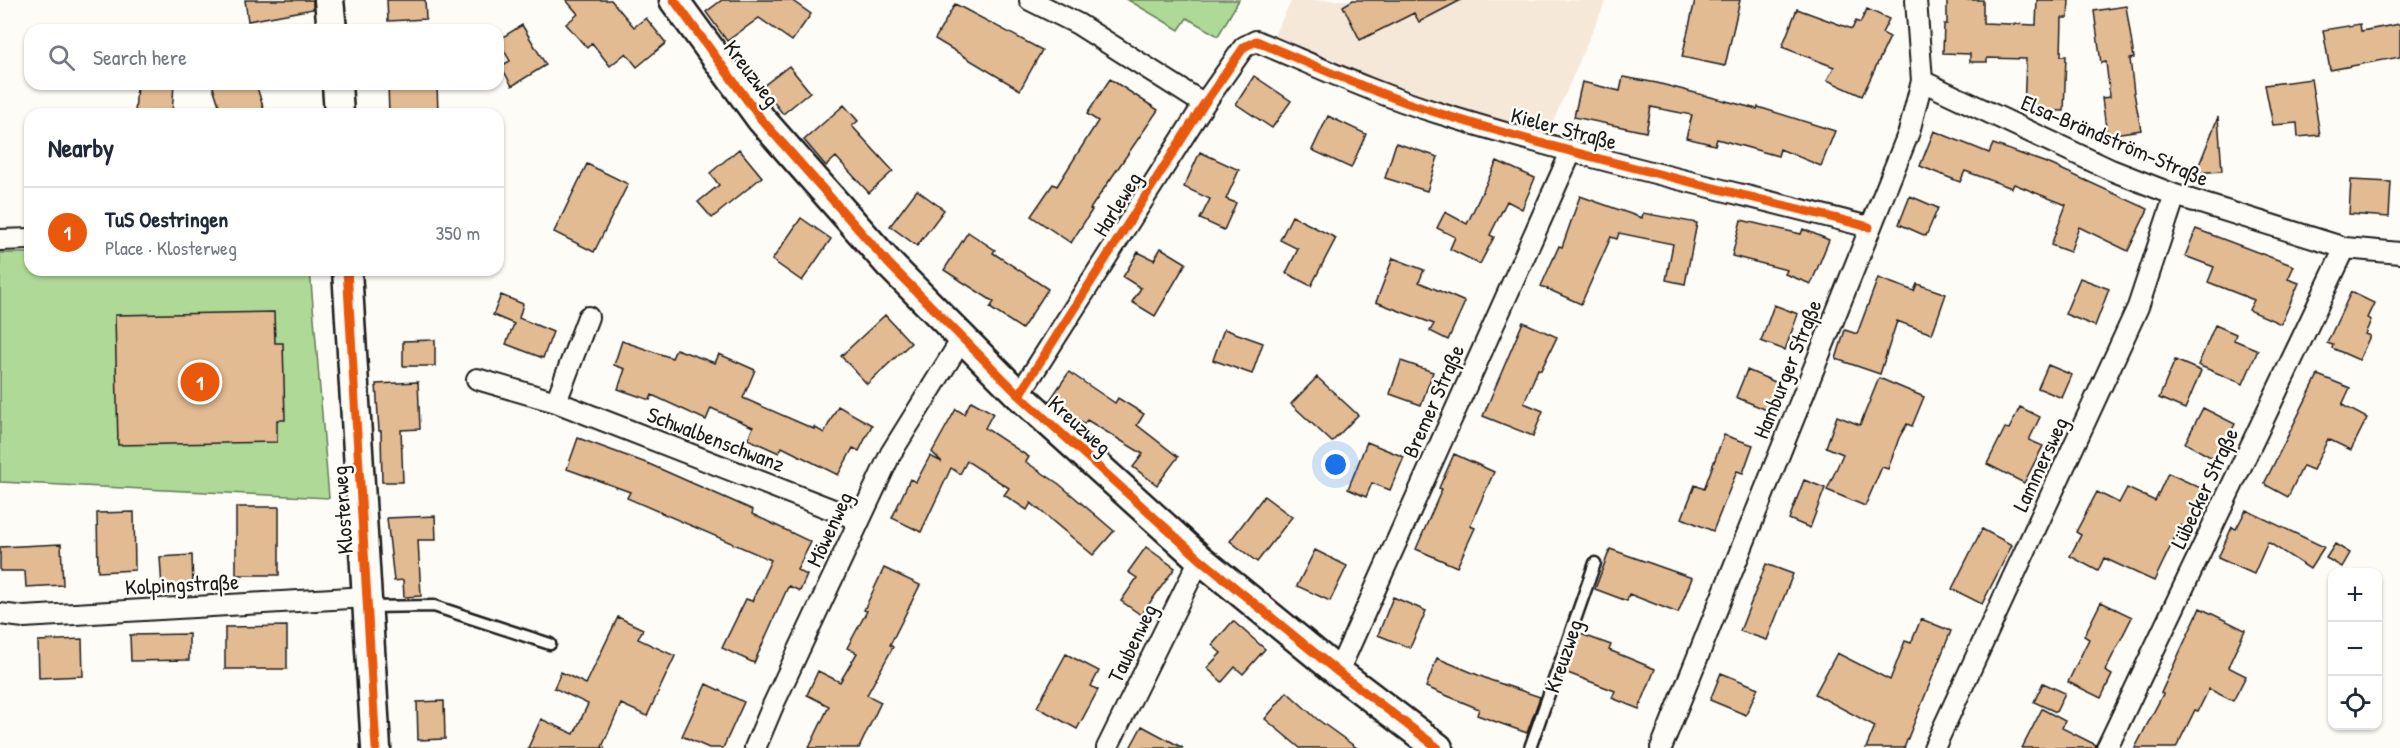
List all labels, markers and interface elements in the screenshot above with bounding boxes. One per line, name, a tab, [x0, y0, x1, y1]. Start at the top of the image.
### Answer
search box	[24, 24, 504, 90]
street label: Kreuzweg	[717, 34, 787, 112]
icon: search	[45, 41, 78, 74]
text: Search here	[93, 42, 187, 72]
street label: Elsa-Brändström-Straße	[2017, 87, 2213, 193]
street label: Kieler Straße	[1508, 99, 1621, 157]
text: Nearby	[48, 130, 114, 165]
street label: Harleweg	[1086, 166, 1148, 242]
text: TuS Oestringen	[105, 204, 228, 234]
text: 1	[64, 219, 71, 246]
text: 350 m	[435, 219, 480, 246]
text: Place · Klosterweg	[105, 234, 237, 261]
street label: Hamburger Straße	[1745, 295, 1829, 443]
street label: Bremer Straße	[1395, 340, 1471, 462]
pin: 1	[180, 360, 220, 404]
street label: Kreuzweg	[1042, 389, 1118, 461]
street label: Schwalbenschwanz	[643, 399, 789, 479]
street label: Lammersweg	[2005, 412, 2075, 516]
street label: Lübecker Straße	[2163, 423, 2245, 553]
your location	[1321, 450, 1350, 479]
street label: Klosterweg	[324, 465, 360, 555]
street label: Möwenweg	[799, 487, 859, 571]
street label: Kolpingstraße	[124, 566, 240, 602]
map controls	[2328, 568, 2382, 730]
button: +	[2328, 568, 2382, 622]
street label: Taubenweg	[1100, 599, 1164, 687]
street label: Kreuzweg	[1536, 615, 1590, 697]
button: −	[2328, 622, 2382, 676]
button: locate	[2328, 676, 2382, 730]

